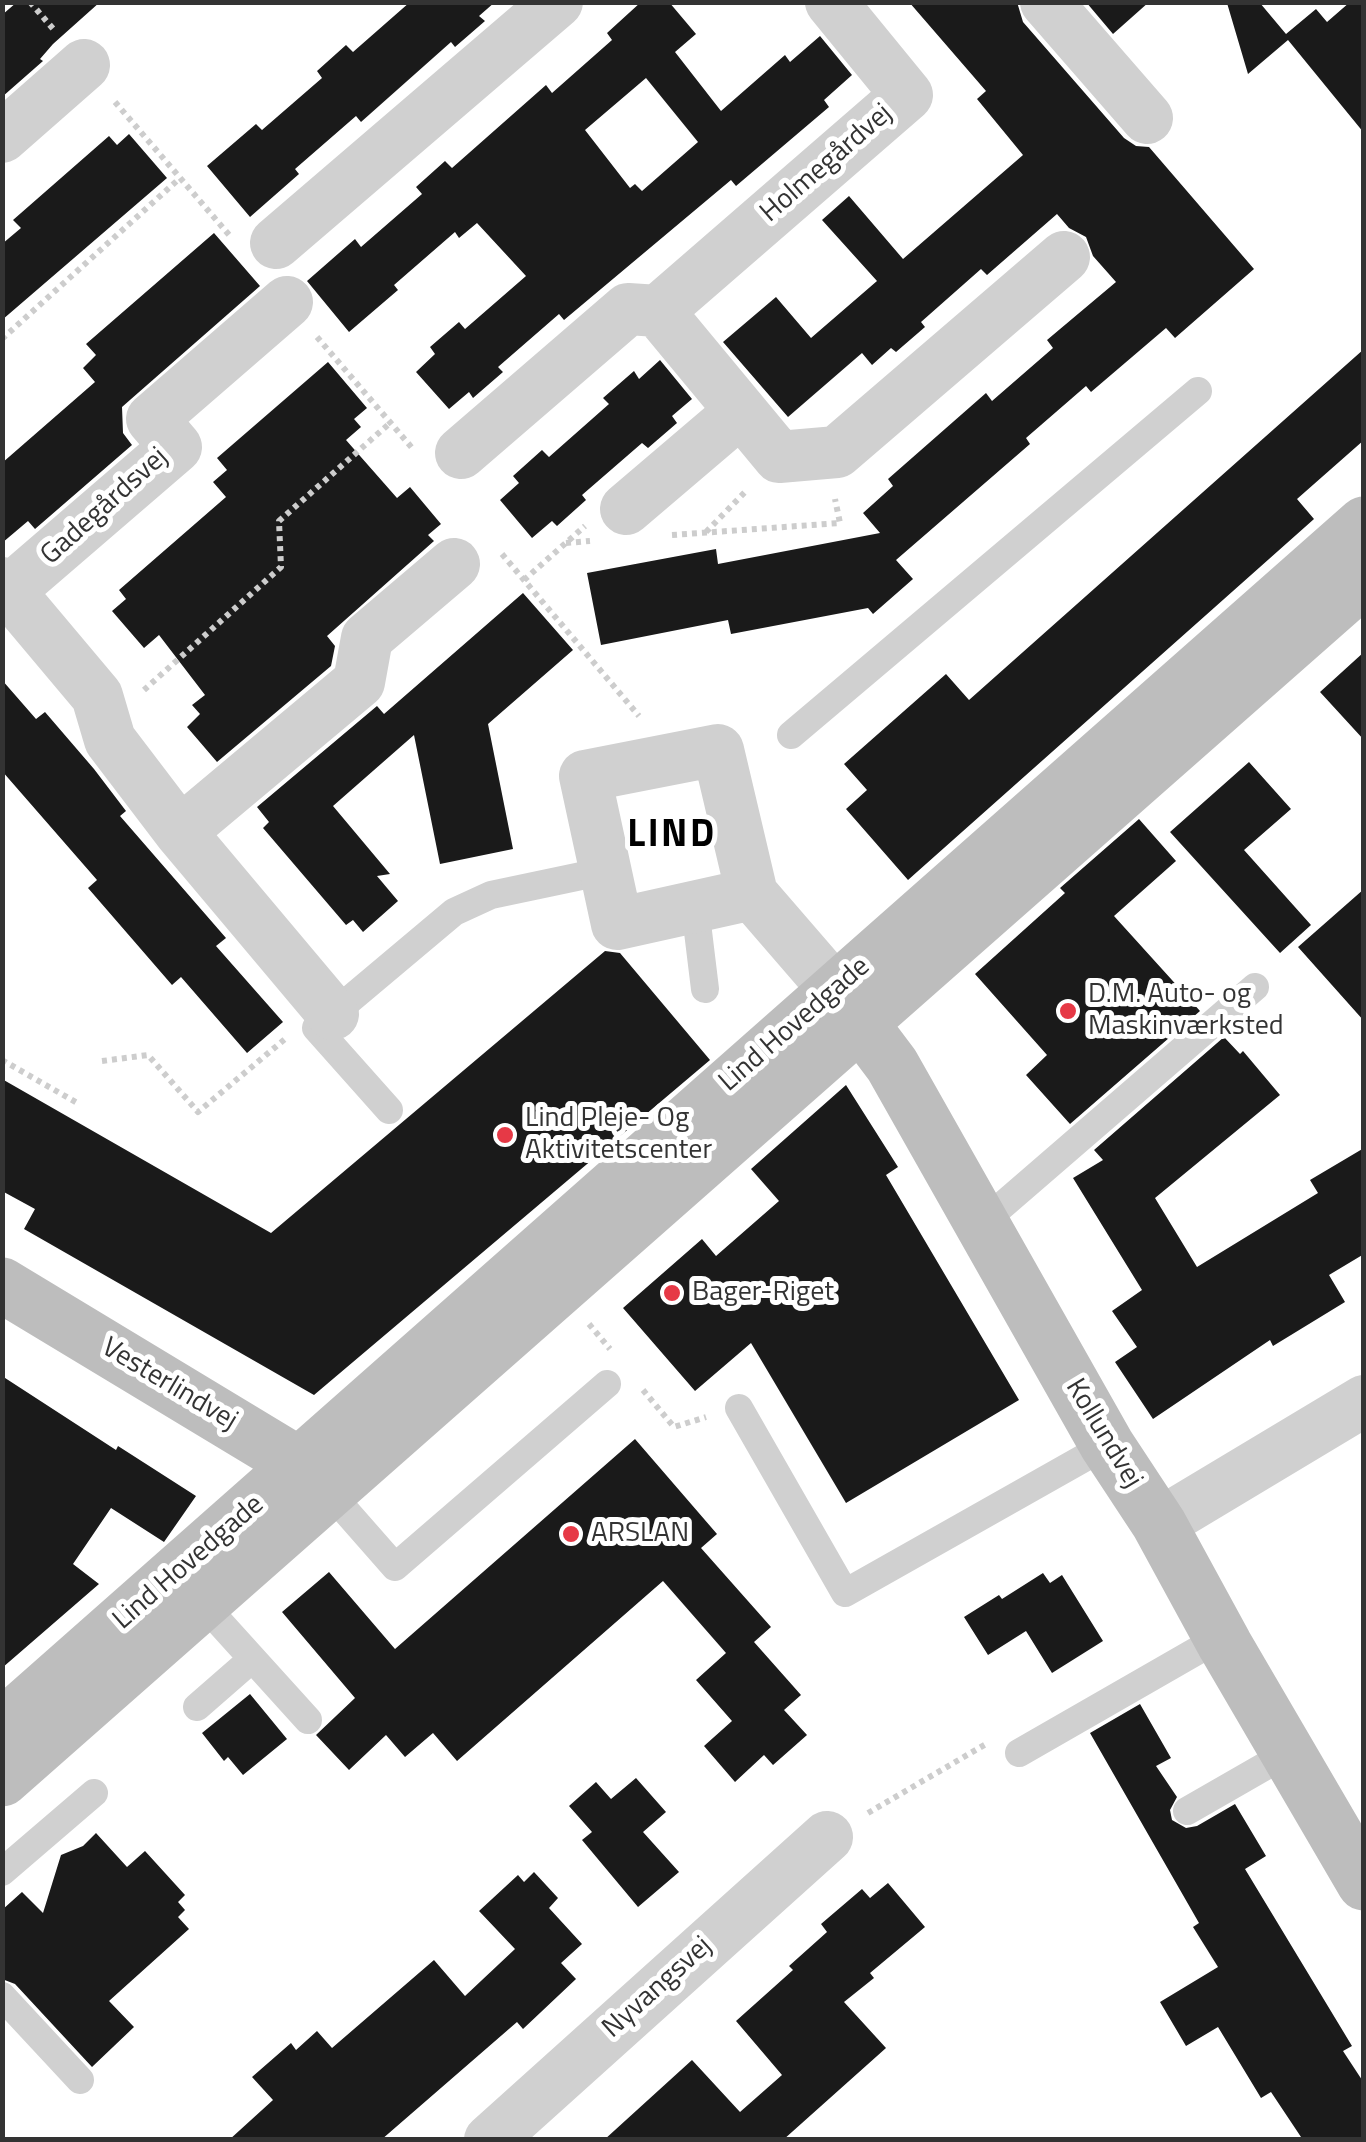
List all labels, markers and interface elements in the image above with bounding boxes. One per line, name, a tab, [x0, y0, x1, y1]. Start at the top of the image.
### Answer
street label: Holmegårdvej	[754, 98, 900, 230]
street label: Gadegårdsvej	[35, 441, 175, 573]
district label: LIND	[627, 814, 717, 860]
street label: Lind Hovedgade	[713, 951, 877, 1099]
place label: D.M. Auto- og Maskinværksted	[1088, 978, 1284, 1044]
marker: D.M. Auto- og Maskinværksted	[1057, 1000, 1079, 1022]
place label: Lind Pleje- Og Aktivitetscenter	[525, 1102, 712, 1168]
marker: Lind Pleje- Og Aktivitetscenter	[494, 1124, 516, 1146]
place label: Bager-Riget	[692, 1276, 834, 1310]
marker: Bager-Riget	[661, 1282, 683, 1304]
street label: Vesterlindvej	[95, 1331, 243, 1439]
street label: Kollundvej	[1057, 1373, 1149, 1495]
street label: Lind Hovedgade	[107, 1489, 271, 1637]
place label: ARSLAN	[591, 1517, 689, 1551]
marker: ARSLAN	[560, 1523, 582, 1545]
street label: Nyvangsvej	[596, 1930, 720, 2046]

